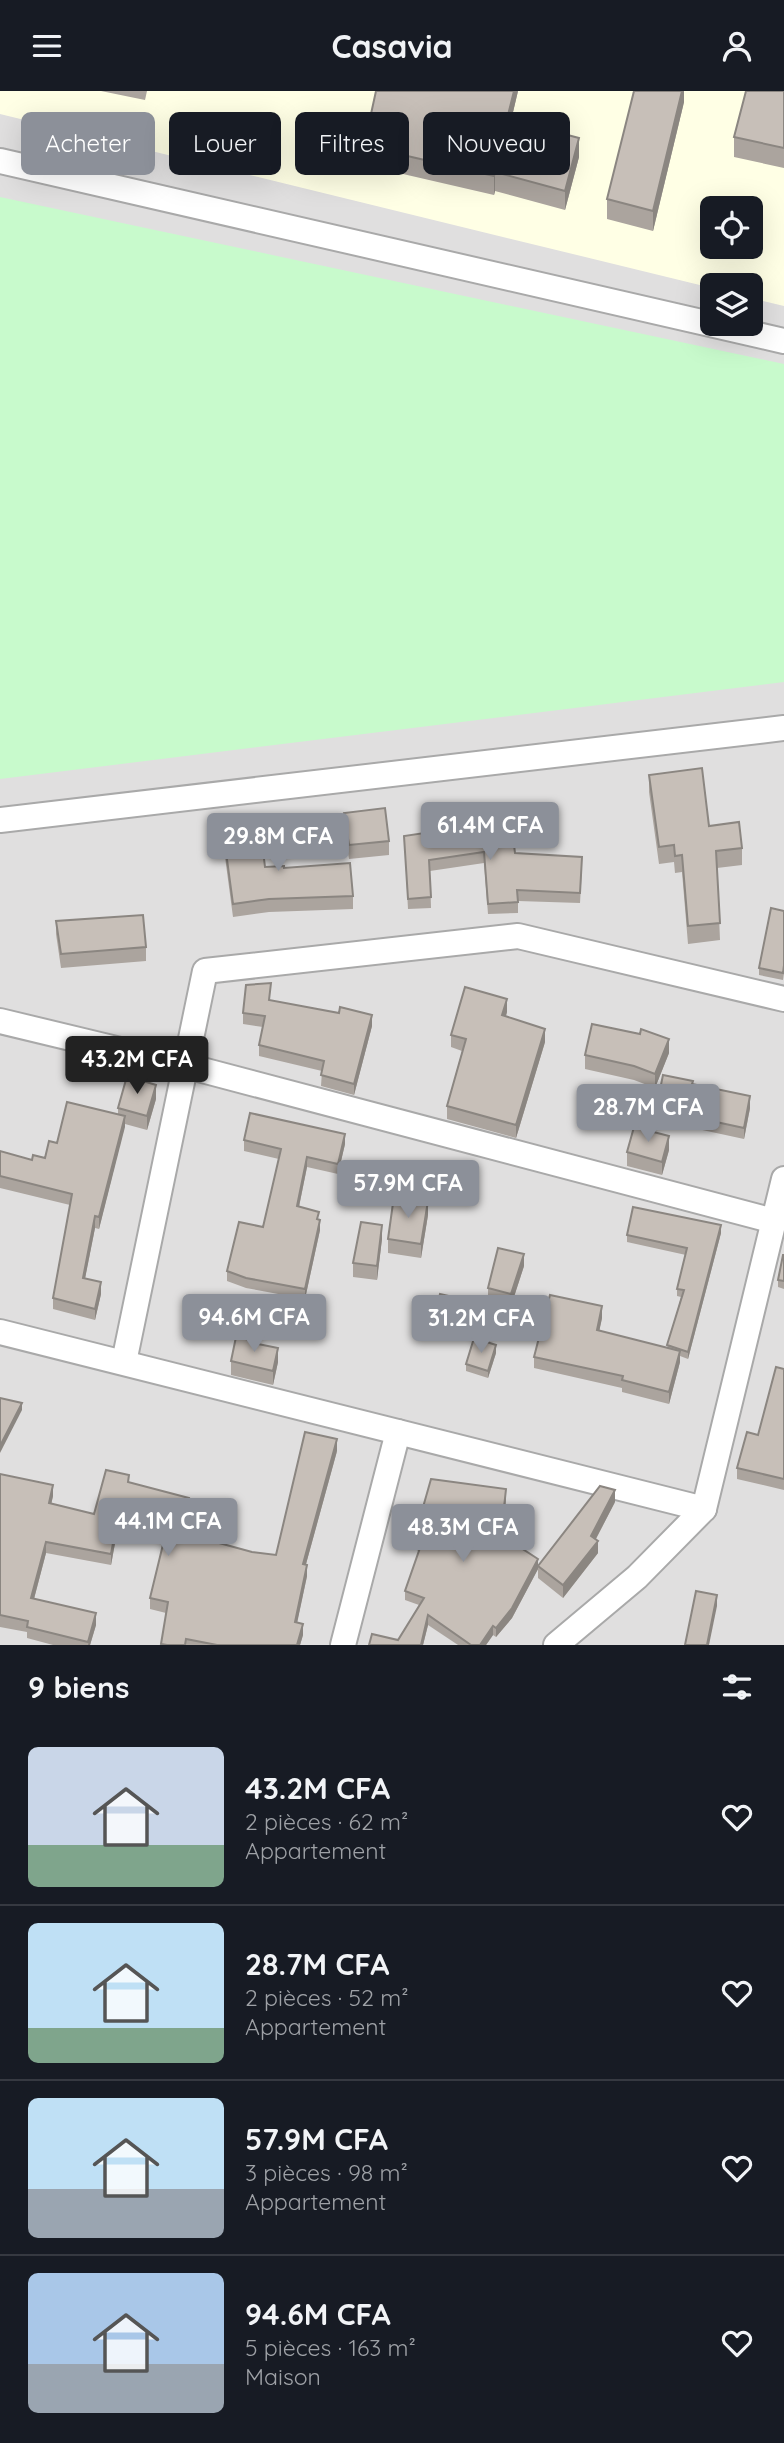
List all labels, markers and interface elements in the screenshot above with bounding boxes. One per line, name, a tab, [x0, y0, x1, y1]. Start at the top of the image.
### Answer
text: Casavia	[331, 26, 453, 66]
icon: menu	[28, 27, 66, 65]
icon: person	[718, 27, 756, 65]
chip: Acheter	[21, 112, 155, 175]
chip: Louer	[169, 112, 281, 175]
chip: Filtres	[295, 112, 409, 175]
chip: Nouveau	[423, 112, 570, 175]
map controls	[700, 196, 763, 336]
button: locate	[700, 196, 763, 259]
button: layers	[700, 273, 763, 336]
pin: 61.4M CFA	[410, 803, 570, 862]
text: 61.4M CFA	[437, 810, 543, 839]
pin: 29.8M CFA	[198, 813, 358, 873]
text: 29.8M CFA	[223, 821, 333, 850]
pin: 43.2M CFA	[57, 1037, 217, 1096]
text: 43.2M CFA	[81, 1044, 193, 1073]
pin: 28.7M CFA	[568, 1084, 728, 1144]
text: 28.7M CFA	[593, 1092, 703, 1121]
pin: 57.9M CFA	[328, 1161, 488, 1220]
text: 57.9M CFA	[353, 1168, 463, 1197]
pin: 94.6M CFA	[174, 1295, 334, 1354]
pin: 31.2M CFA	[401, 1295, 561, 1355]
text: 94.6M CFA	[198, 1302, 310, 1331]
text: 31.2M CFA	[428, 1303, 534, 1332]
pin: 44.1M CFA	[88, 1499, 248, 1558]
pin: 48.3M CFA	[383, 1505, 543, 1564]
text: 44.1M CFA	[114, 1506, 222, 1535]
text: 48.3M CFA	[408, 1512, 518, 1541]
text: 9 biens	[28, 1668, 129, 1706]
icon: filters	[718, 1668, 756, 1706]
text: 43.2M CFA	[245, 1769, 390, 1807]
icon: home	[84, 1775, 168, 1859]
icon: heart	[718, 1798, 756, 1836]
text: 2 pièces · 62 m²	[245, 1807, 408, 1836]
text: Appartement	[245, 1836, 386, 1865]
text: 28.7M CFA	[245, 1945, 389, 1983]
icon: home	[84, 1951, 168, 2035]
icon: heart	[718, 1974, 756, 2012]
text: 2 pièces · 52 m²	[245, 1983, 408, 2012]
text: Appartement	[245, 2012, 386, 2041]
text: 57.9M CFA	[245, 2120, 388, 2158]
icon: home	[84, 2126, 168, 2210]
icon: heart	[718, 2149, 756, 2187]
text: 3 pièces · 98 m²	[245, 2158, 408, 2187]
text: Appartement	[245, 2187, 386, 2216]
text: 94.6M CFA	[245, 2295, 391, 2333]
icon: home	[84, 2301, 168, 2385]
icon: heart	[718, 2324, 756, 2362]
text: 5 pièces · 163 m²	[245, 2333, 416, 2362]
text: Maison	[245, 2362, 321, 2391]

